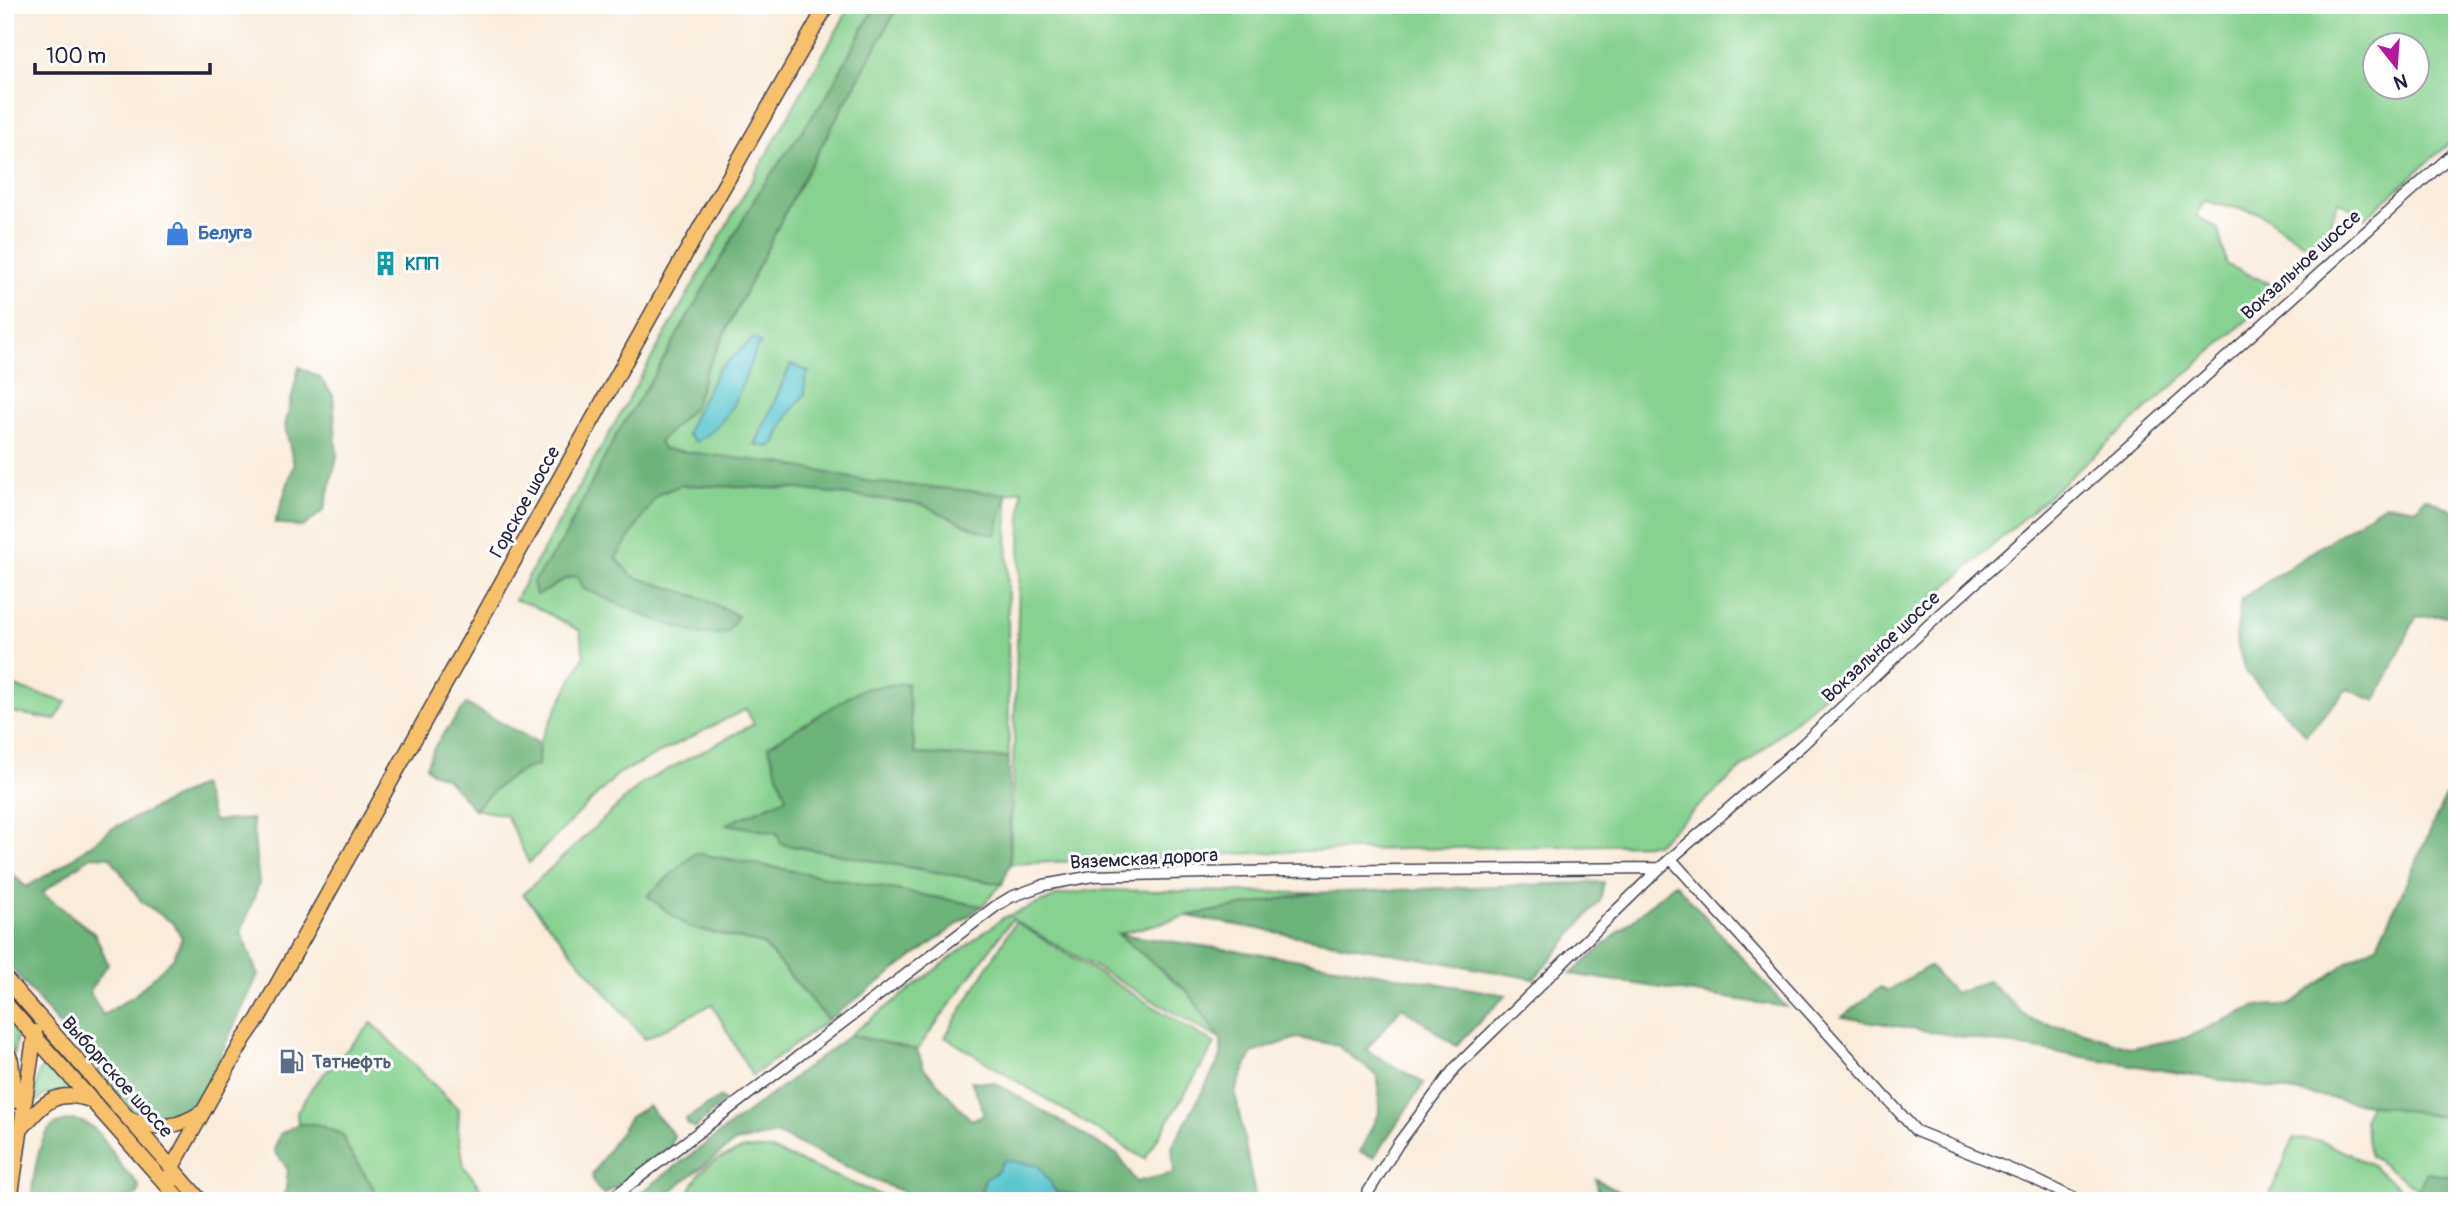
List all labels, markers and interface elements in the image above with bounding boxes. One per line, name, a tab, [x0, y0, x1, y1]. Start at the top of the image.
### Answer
scale bar	[35, 32, 210, 76]
north arrow	[2360, 32, 2430, 102]
text: 100 m	[46, 43, 106, 70]
text: N	[2391, 68, 2410, 95]
street label: Вокзальное шоссе	[2236, 204, 2366, 325]
shop icon: Белуга	[164, 219, 192, 247]
place label: Белуга	[198, 221, 252, 245]
building icon: КПП	[371, 250, 399, 278]
place label: КПП	[405, 252, 439, 276]
street label: Горское шоссе	[485, 442, 566, 562]
street label: Вокзальное шоссе	[1817, 586, 1946, 708]
street label: Вяземская дорога	[1069, 843, 1219, 875]
street label: Выборгское шоссе	[56, 1011, 178, 1143]
fuel station icon: Татнефть	[278, 1048, 306, 1076]
place label: Татнефть	[311, 1050, 392, 1074]

